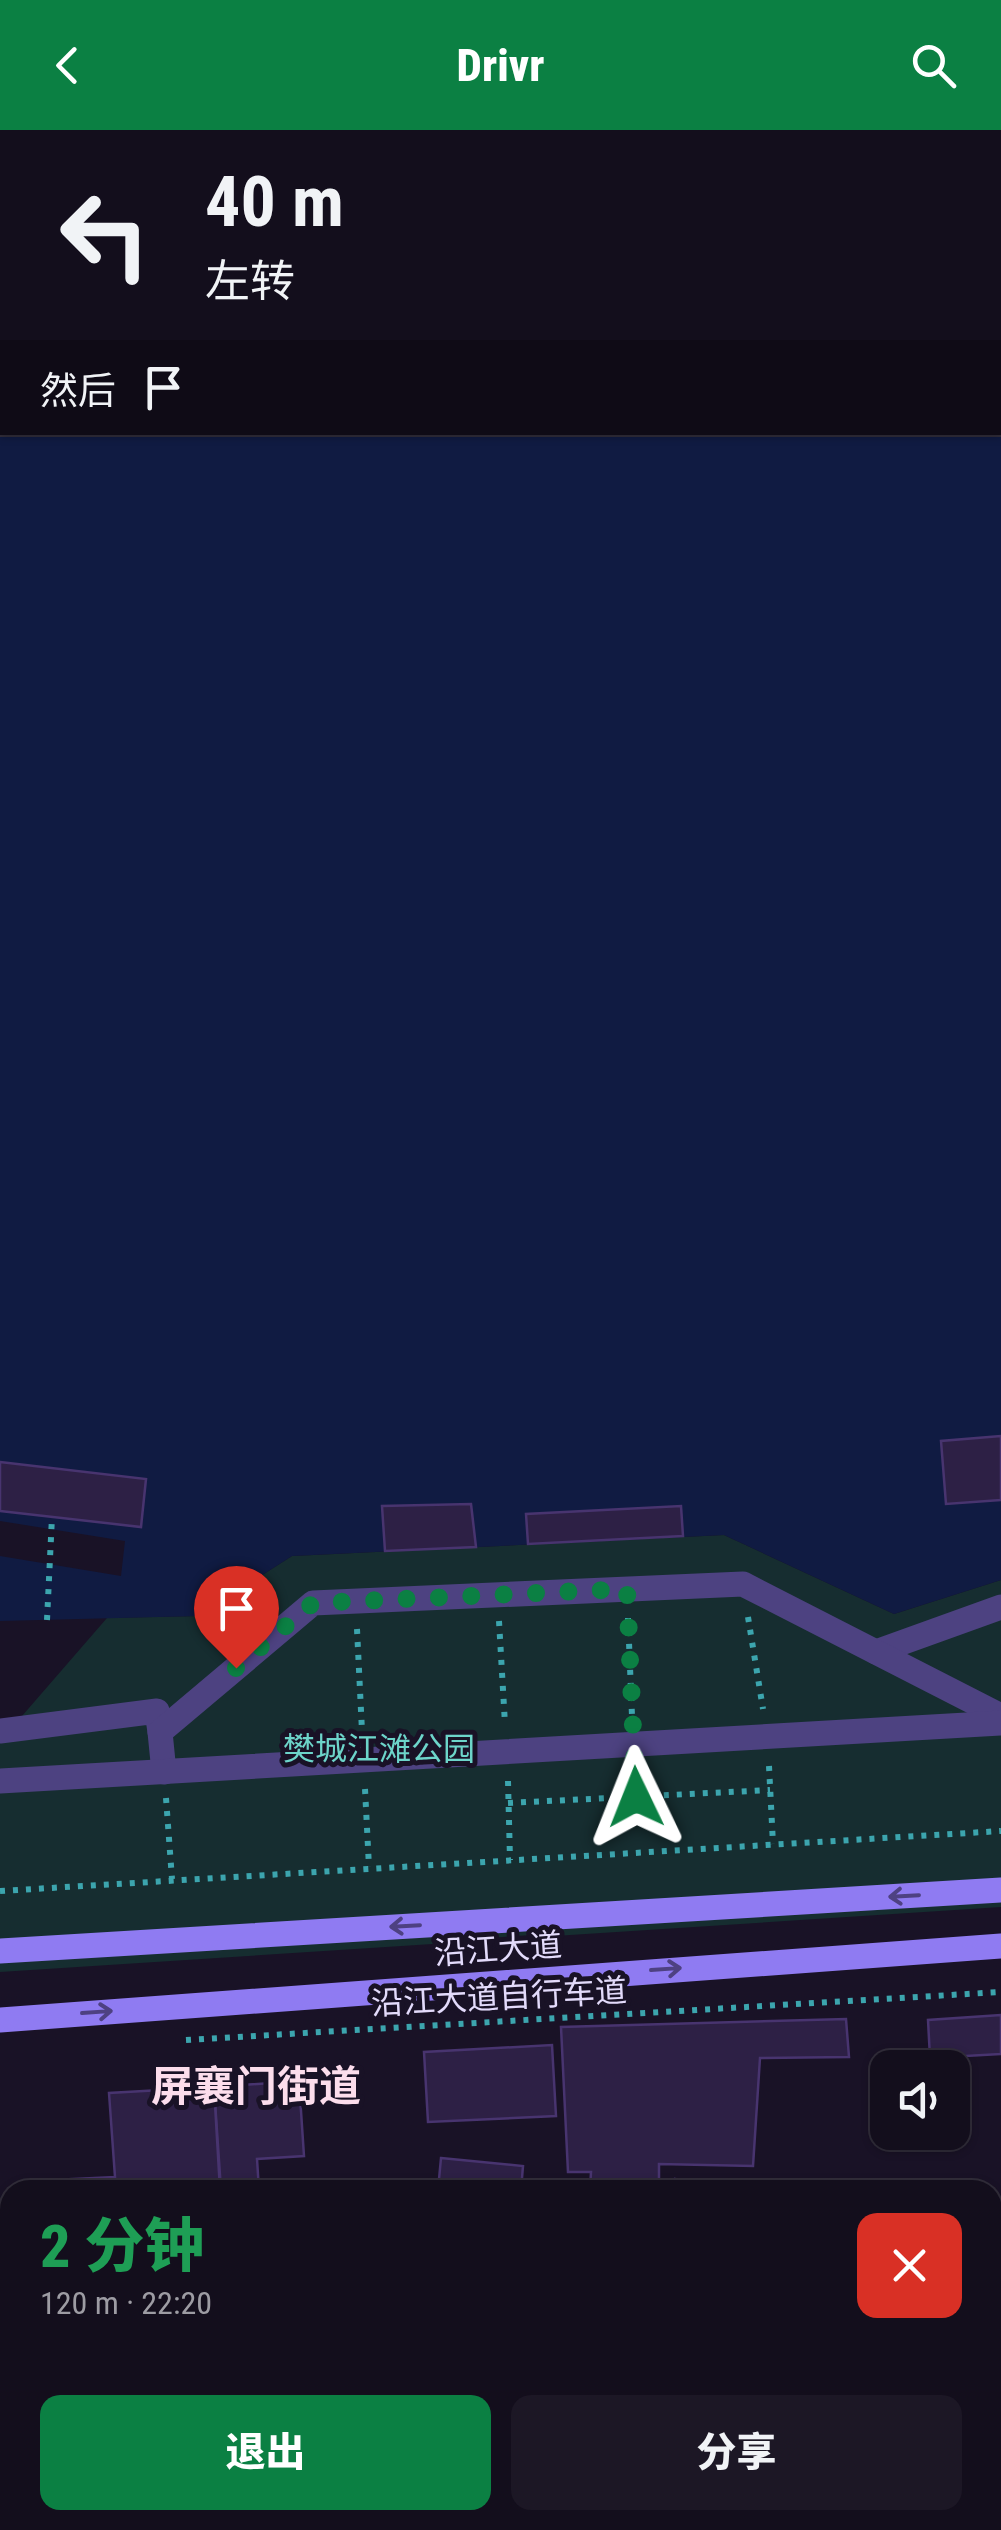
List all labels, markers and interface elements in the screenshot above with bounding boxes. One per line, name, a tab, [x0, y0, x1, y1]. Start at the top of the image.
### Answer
icon: back	[40, 38, 95, 93]
icon: search	[906, 38, 961, 93]
text: Drivr	[457, 39, 544, 92]
text: 40 m	[205, 161, 344, 243]
icon: left	[40, 170, 170, 300]
text: 左转	[205, 255, 295, 308]
icon: arrive	[136, 360, 191, 415]
text: 然后	[40, 369, 116, 413]
pin	[194, 1566, 279, 1669]
icon: arrive	[209, 1581, 264, 1636]
park label: 樊城江滩公园	[283, 1730, 475, 1768]
position arrow	[584, 1745, 688, 1849]
one-way arrow	[888, 1887, 920, 1906]
one-way arrow	[389, 1917, 421, 1936]
street label: 沿江大道	[433, 1926, 563, 1972]
one-way arrow	[649, 1960, 681, 1979]
street label: 沿江大道自行车道	[370, 1971, 628, 2023]
one-way arrow	[81, 2003, 113, 2022]
map controls	[870, 2050, 970, 2150]
button: sound	[870, 2050, 970, 2150]
district label: 屏襄门街道	[151, 2062, 361, 2111]
text: 2 分钟	[40, 2211, 204, 2282]
button: close	[857, 2213, 962, 2318]
text: 120 m · 22:20	[40, 2284, 212, 2322]
button: 退出	[40, 2395, 491, 2510]
button: 分享	[511, 2395, 962, 2510]

